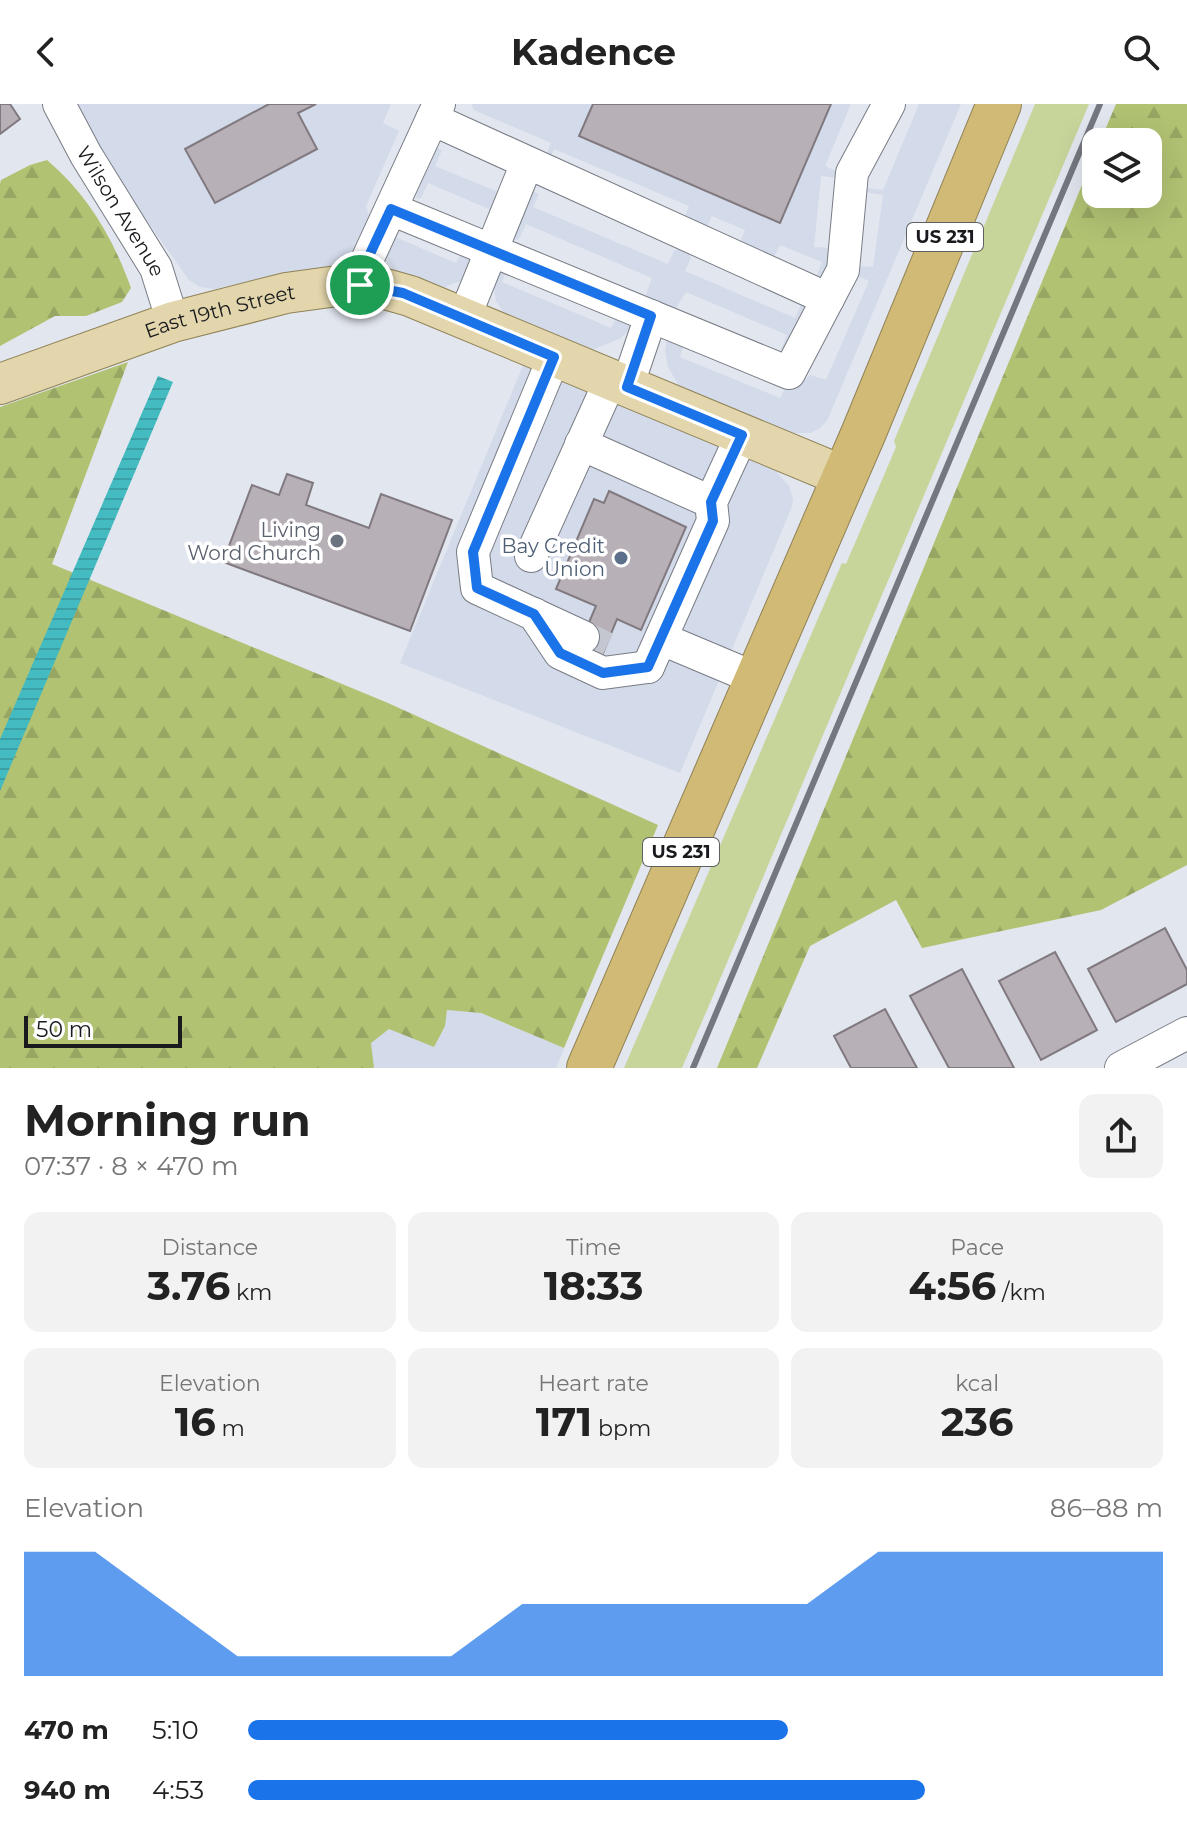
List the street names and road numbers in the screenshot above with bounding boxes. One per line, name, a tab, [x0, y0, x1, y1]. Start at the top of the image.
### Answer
street label: Wilson Avenue	[71, 142, 170, 279]
road number: US 231	[907, 223, 983, 251]
street label: East 19th Street	[141, 280, 297, 343]
road number: US 231	[643, 838, 719, 866]

